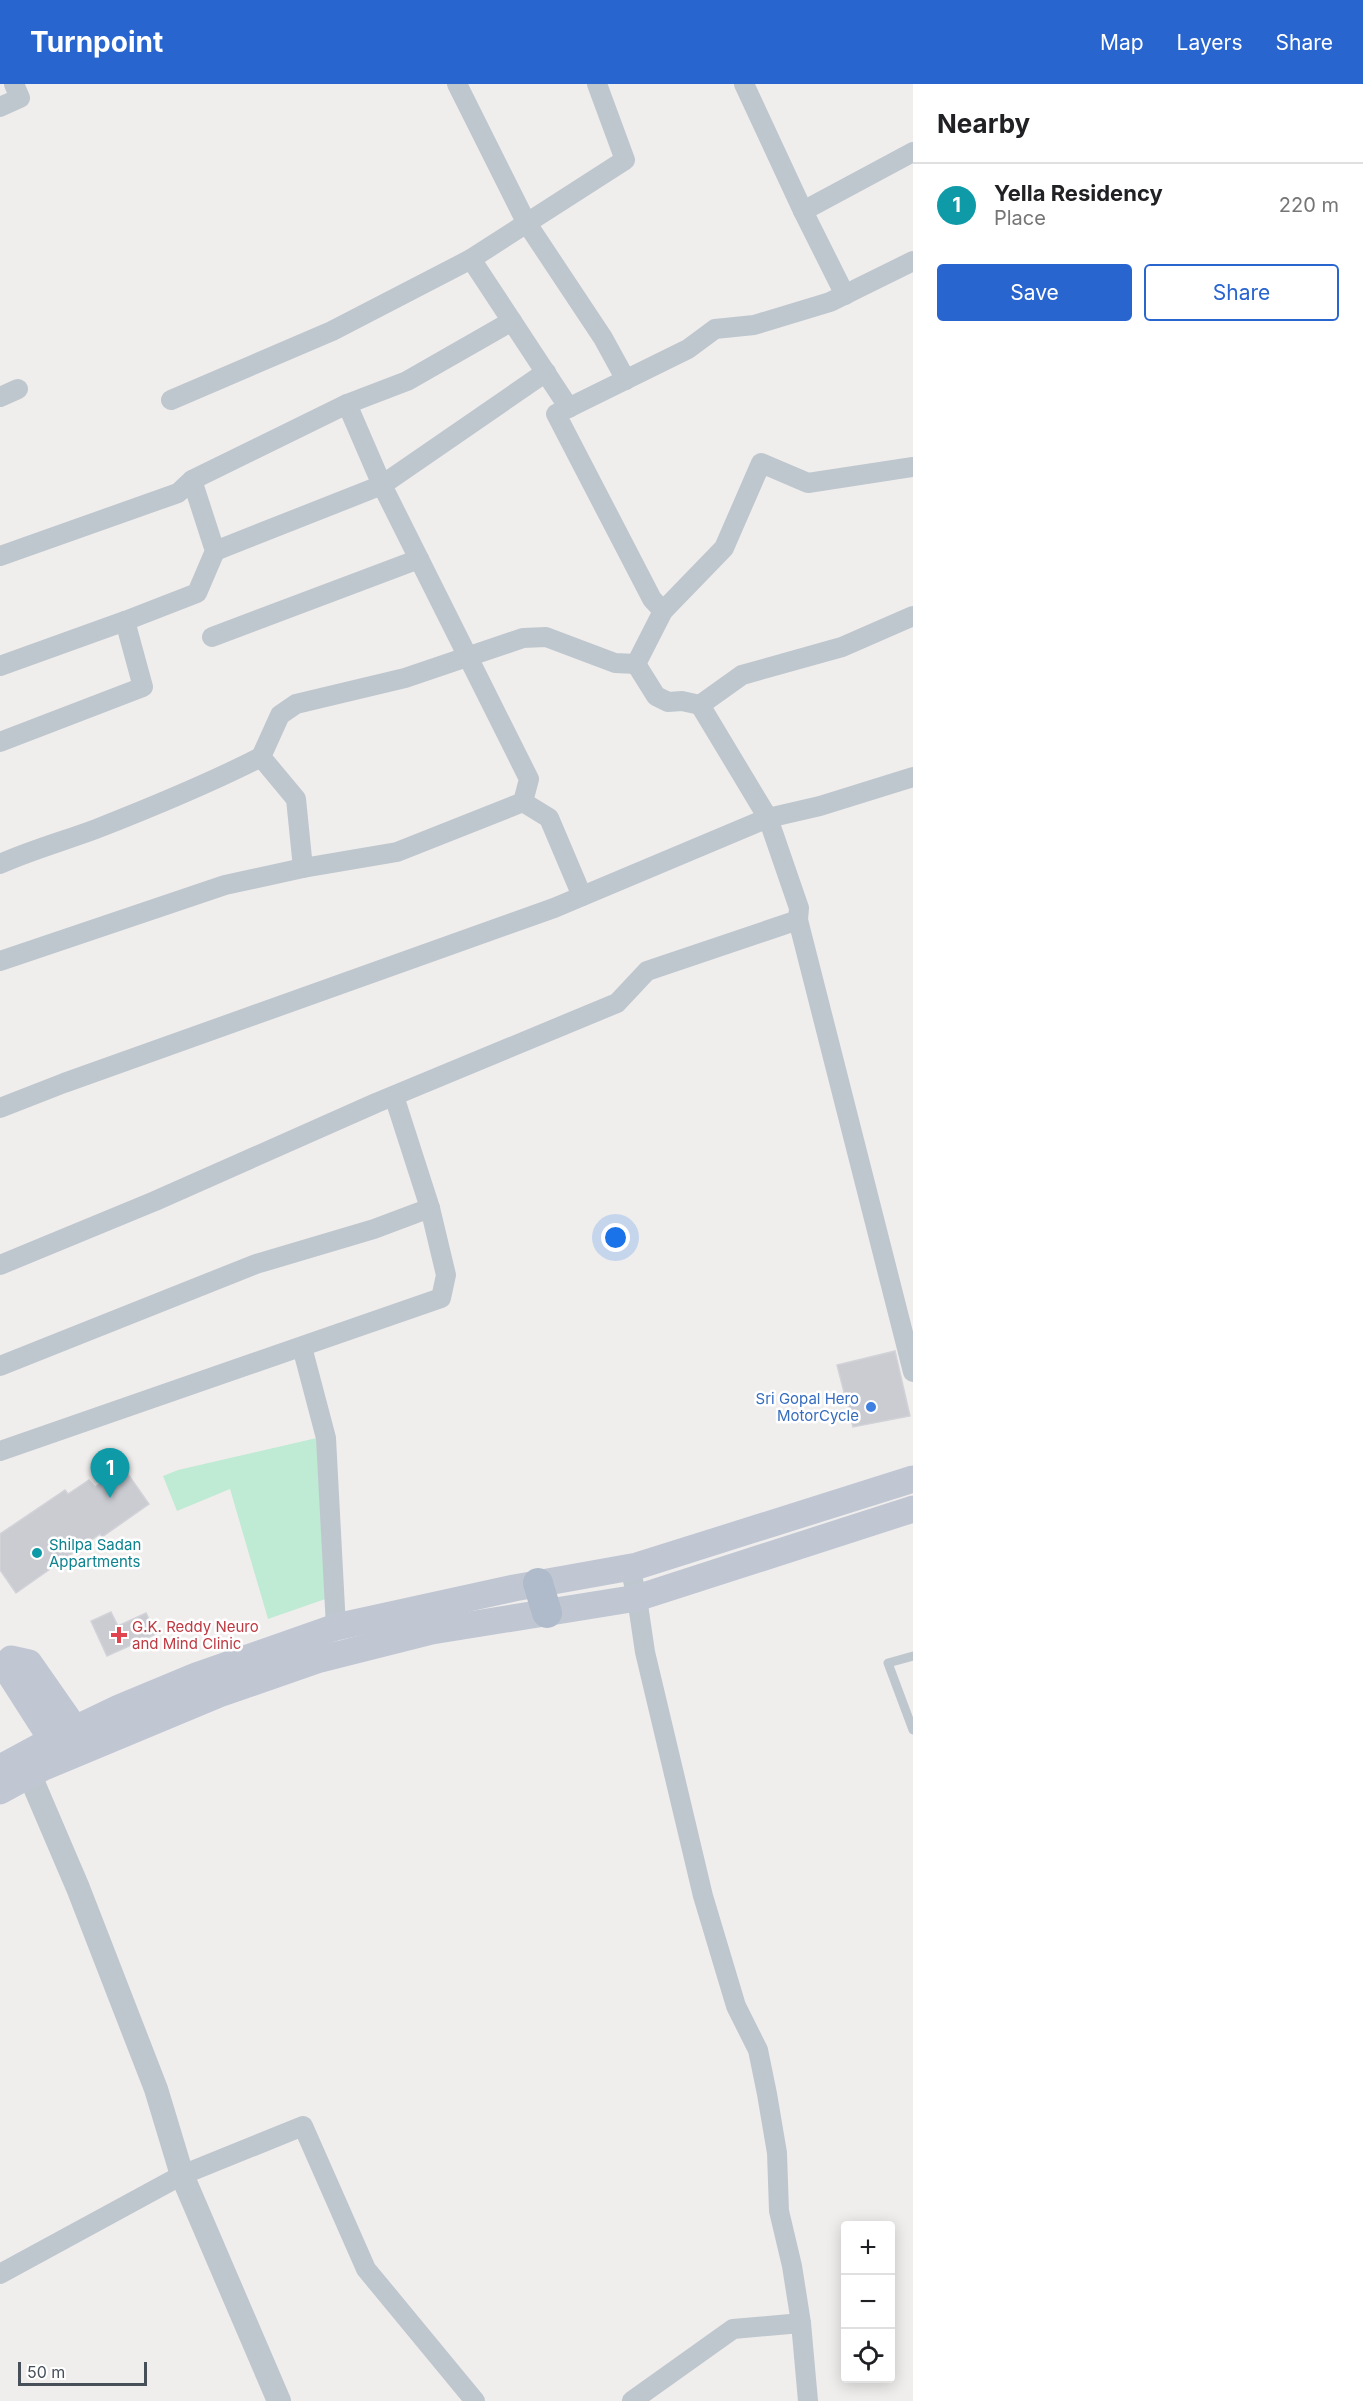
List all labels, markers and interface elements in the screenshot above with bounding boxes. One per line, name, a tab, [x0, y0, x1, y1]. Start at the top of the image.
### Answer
text: Turnpoint	[30, 25, 163, 59]
text: Map	[1100, 30, 1144, 55]
text: Layers	[1177, 30, 1243, 55]
text: Share	[1276, 30, 1333, 55]
text: Nearby	[937, 108, 1030, 139]
text: Yella Residency	[994, 180, 1163, 206]
text: 1	[952, 193, 961, 217]
text: 220 m	[1279, 193, 1339, 217]
text: Place	[994, 206, 1046, 230]
button: Save	[937, 264, 1132, 321]
button: Share	[1144, 264, 1339, 321]
your location	[601, 1223, 630, 1252]
place label: Sri Gopal Hero MotorCycle	[756, 1389, 859, 1425]
marker: Sri Gopal Hero MotorCycle	[864, 1400, 878, 1414]
pin: 1	[90, 1448, 130, 1498]
place label: Shilpa Sadan Appartments	[49, 1535, 141, 1571]
marker: Shilpa Sadan Appartments	[30, 1546, 44, 1560]
place label: G.K. Reddy Neuro and Mind Clinic	[132, 1617, 259, 1653]
marker: G.K. Reddy Neuro and Mind Clinic	[110, 1626, 128, 1644]
map controls	[841, 2221, 895, 2383]
button: +	[841, 2221, 895, 2275]
button: −	[841, 2275, 895, 2329]
button: locate	[841, 2329, 895, 2383]
scale bar	[18, 2359, 147, 2386]
text: 50 m	[27, 2362, 65, 2382]

